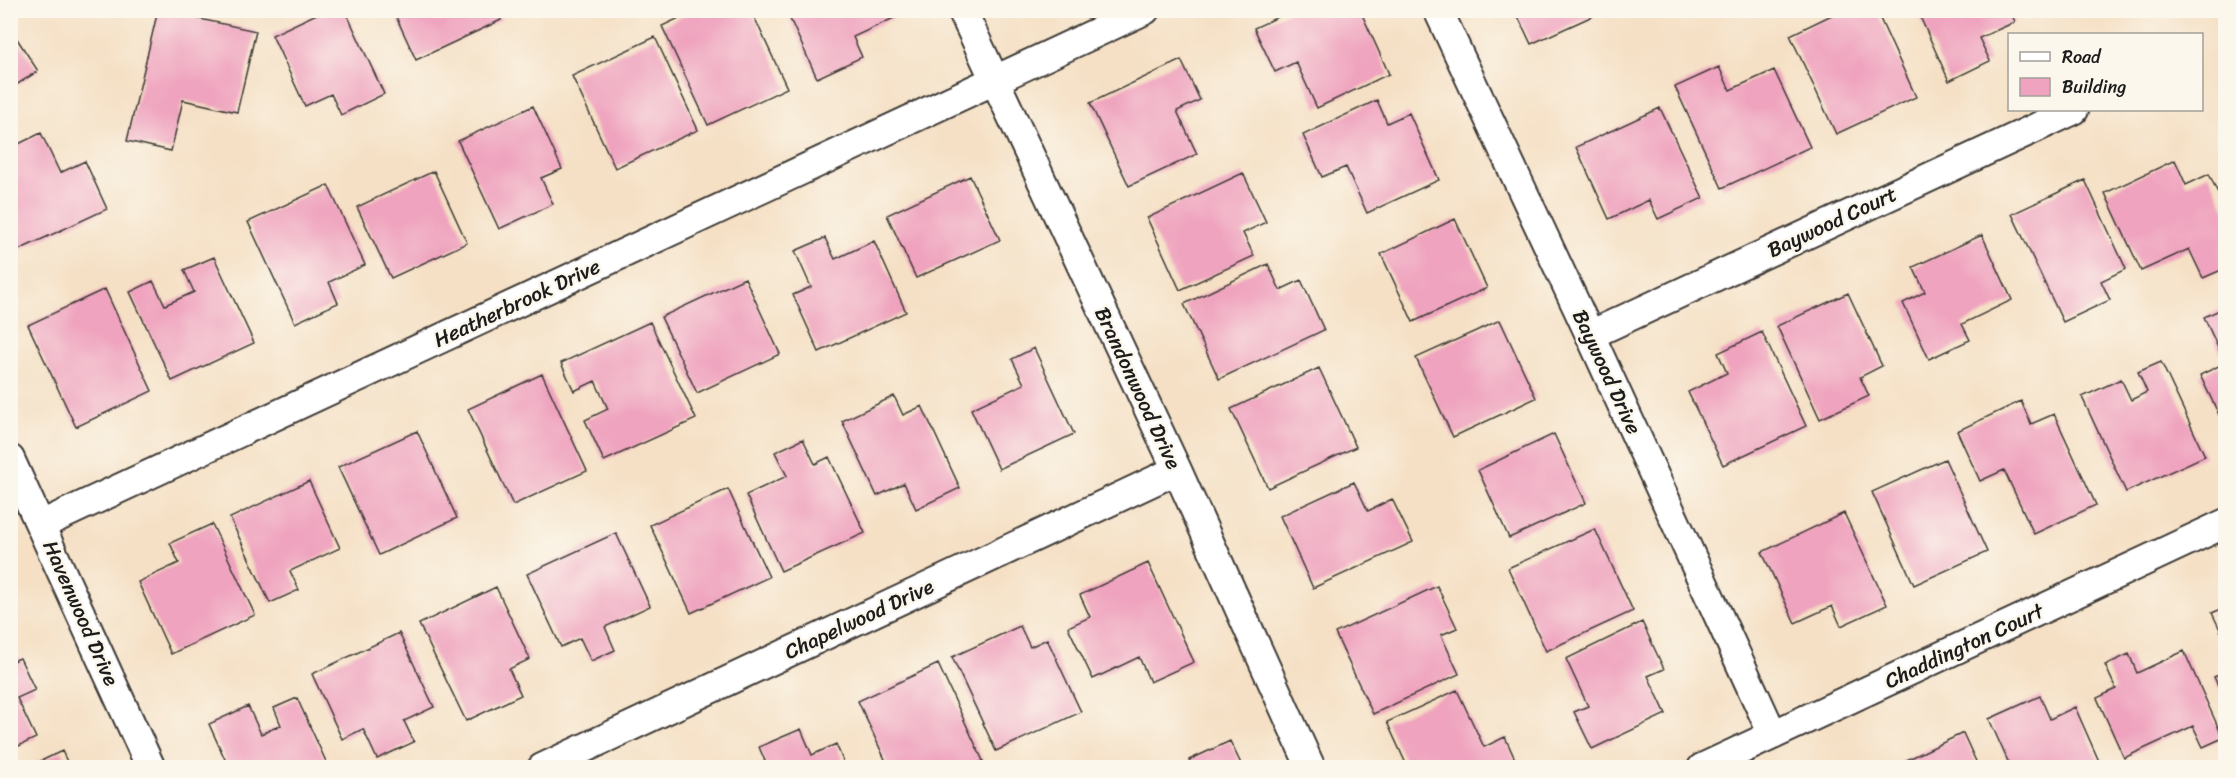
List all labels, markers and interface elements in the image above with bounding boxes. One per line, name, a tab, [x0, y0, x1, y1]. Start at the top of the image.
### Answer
legend	[2008, 33, 2203, 111]
text: Road	[2062, 41, 2102, 73]
text: Building	[2062, 71, 2126, 103]
street label: Baywood Court	[1761, 175, 1903, 269]
street label: Heatherbrook Drive	[427, 248, 607, 358]
street label: Brandonwood Drive	[1084, 300, 1192, 476]
street label: Baywood Drive	[1561, 303, 1653, 441]
street label: Havenwood Drive	[32, 534, 130, 692]
street label: Chapelwood Drive	[778, 568, 940, 670]
street label: Chaddington Court	[1878, 592, 2051, 700]

